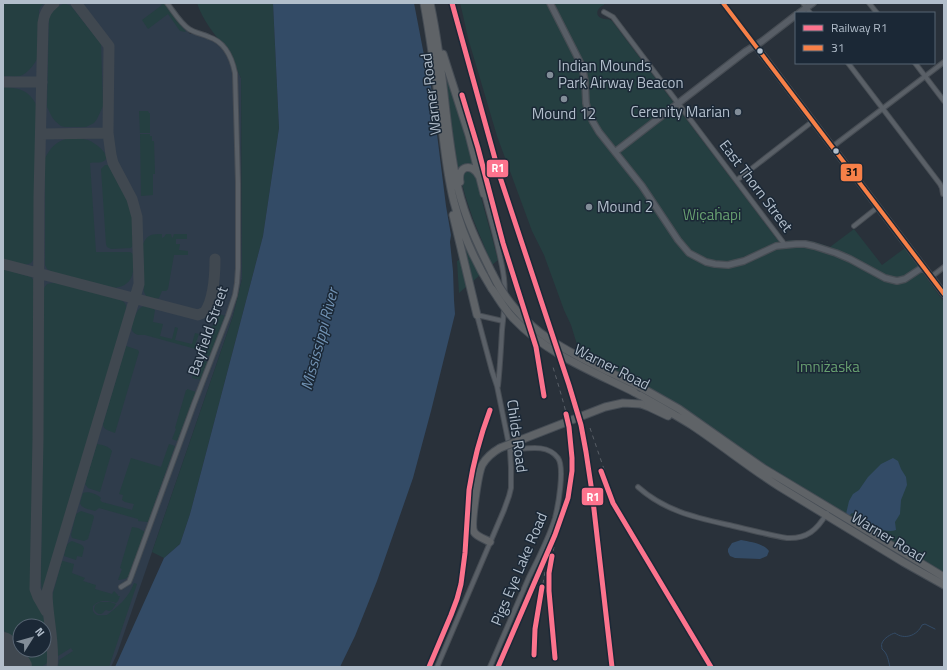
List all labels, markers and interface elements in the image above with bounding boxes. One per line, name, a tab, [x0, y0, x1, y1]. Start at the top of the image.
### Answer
legend	[795, 12, 935, 64]
text: Railway R1	[831, 18, 887, 37]
text: 31	[831, 38, 844, 57]
unlabelled marker	[755, 46, 765, 56]
street label: Warner Road	[414, 52, 447, 136]
place label: Indian Mounds Park Airway Beacon	[558, 54, 684, 94]
marker: Indian Mounds Park Airway Beacon	[545, 70, 555, 80]
marker: Mound 12	[559, 94, 569, 104]
place label: Cerenity Marian	[630, 100, 730, 123]
place label: Mound 12	[532, 102, 596, 125]
marker: Cerenity Marian	[733, 107, 743, 117]
street label: East Thorn Street	[714, 135, 799, 237]
unlabelled marker	[831, 146, 841, 156]
line badge: R1	[486, 159, 509, 178]
text: R1	[492, 160, 504, 176]
line badge: 31	[840, 163, 863, 182]
text: 31	[846, 164, 858, 180]
place label: Mound 2	[597, 195, 653, 218]
marker: Mound 2	[584, 202, 594, 212]
park label: Wic̣aḣapi	[683, 203, 741, 226]
street label: Bayfield Street	[181, 282, 234, 379]
water label: Mississippi River	[294, 284, 345, 393]
street label: Warner Road	[570, 338, 654, 395]
park label: Imniżaska	[796, 355, 860, 378]
street label: Childs Road	[501, 398, 534, 474]
line badge: R1	[581, 487, 604, 506]
text: R1	[587, 489, 599, 505]
street label: Warner Road	[847, 506, 929, 568]
street label: Pigs Eye Lake Road	[484, 508, 553, 629]
north arrow	[12, 618, 52, 658]
text: N	[31, 624, 49, 640]

